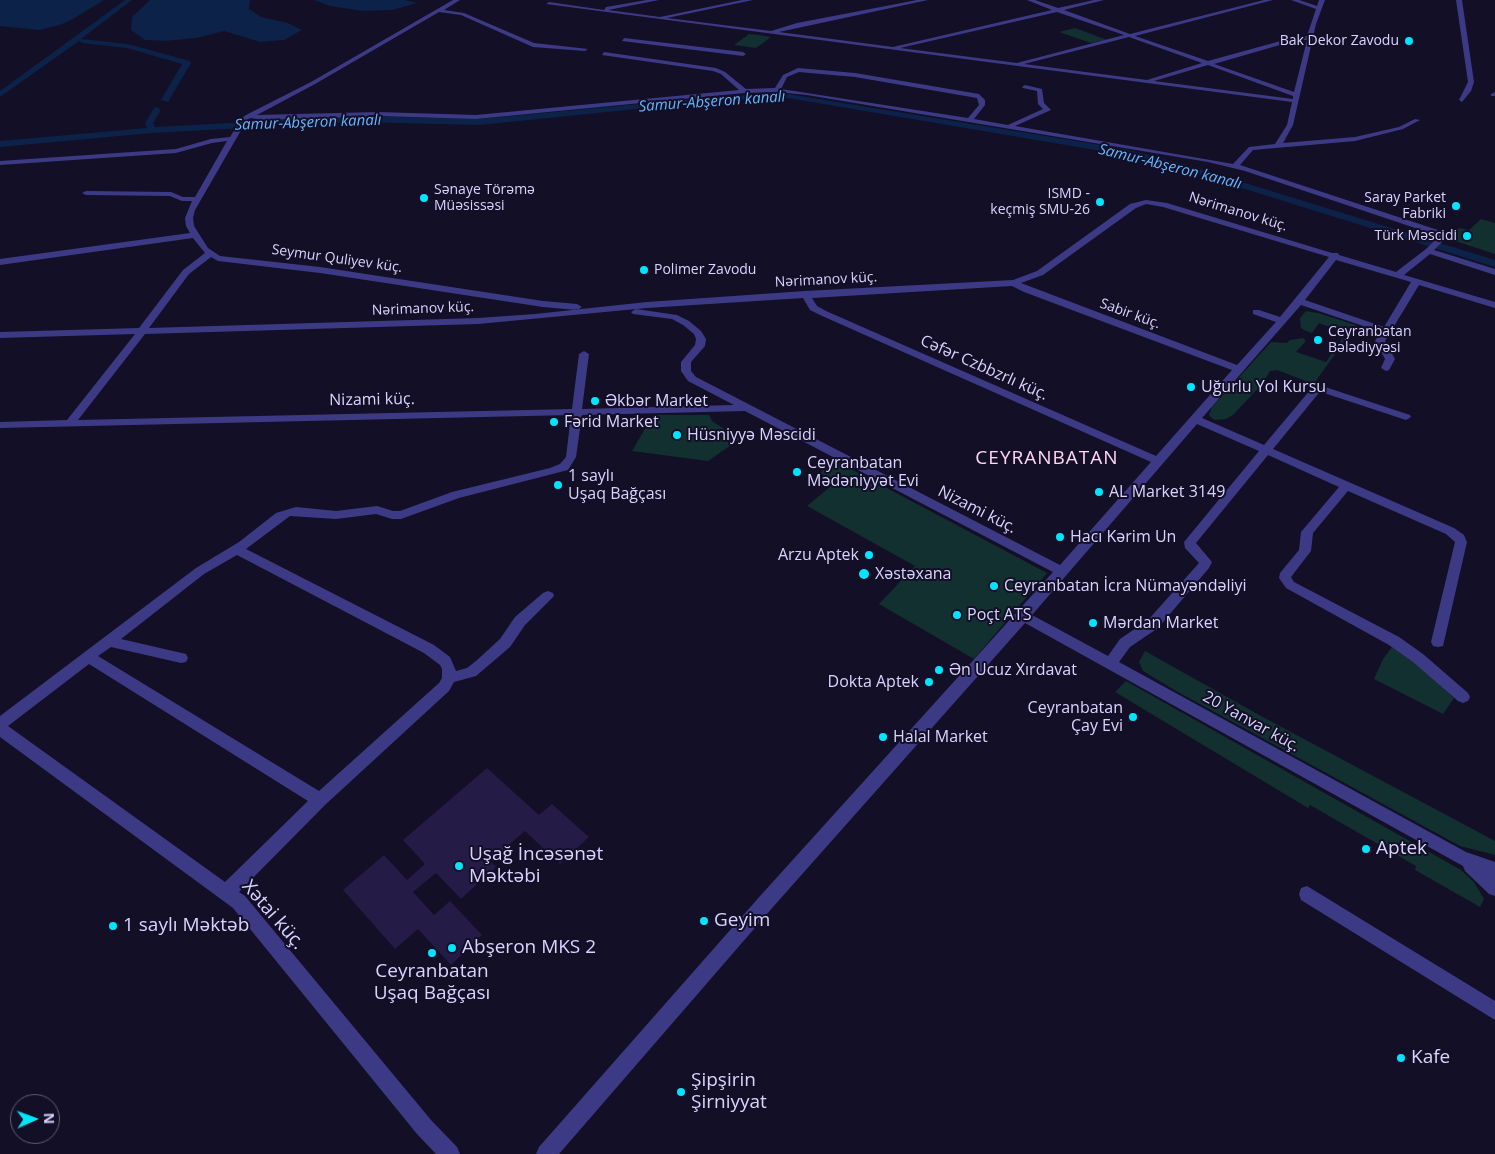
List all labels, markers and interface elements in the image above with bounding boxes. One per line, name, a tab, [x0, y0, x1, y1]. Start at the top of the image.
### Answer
place label: Bak Dekor Zavodu	[1280, 33, 1399, 49]
marker: Bak Dekor Zavodu	[1403, 35, 1415, 47]
water label: Samur-Abşeron kanalı	[638, 88, 786, 116]
water label: Samur-Abşeron kanalı	[234, 111, 382, 135]
water label: Samur-Abşeron kanalı	[1097, 141, 1243, 193]
place label: Sənaye Törəmə Müəsissəsi	[434, 182, 535, 214]
place label: ISMD - keçmiş SMU-26	[990, 186, 1090, 218]
street label: Nərimanov küç.	[1187, 189, 1289, 235]
place label: Saray Parket Fabriki	[1364, 190, 1446, 222]
marker: Sənaye Törəmə Müəsissəsi	[418, 192, 430, 204]
marker: ISMD - keçmiş SMU-26	[1094, 196, 1106, 208]
marker: Saray Parket Fabriki	[1450, 200, 1462, 212]
place label: Türk Məscidi	[1375, 228, 1457, 244]
marker: Türk Məscidi	[1461, 230, 1473, 242]
street label: Seymur Quliyev küç.	[271, 242, 403, 276]
place label: Polimer Zavodu	[654, 262, 756, 278]
marker: Polimer Zavodu	[638, 264, 650, 276]
street label: Nərimanov küç.	[774, 269, 878, 291]
street label: Sabir küç.	[1097, 295, 1163, 333]
street label: Nərimanov küç.	[372, 299, 474, 319]
place label: Ceyranbatan Bələdiyyəsi	[1328, 324, 1411, 357]
street label: Cəfər Czbbzrlı küç.	[917, 331, 1051, 405]
marker: Ceyranbatan Bələdiyyəsi	[1312, 334, 1324, 346]
place label: Uğurlu Yol Kursu	[1201, 377, 1326, 397]
marker: Uğurlu Yol Kursu	[1185, 381, 1197, 393]
street label: Nizami küç.	[329, 390, 415, 410]
place label: Əkbər Market	[605, 391, 708, 411]
marker: Əkbər Market	[589, 395, 601, 407]
place label: Fərid Market	[564, 412, 659, 432]
marker: Fərid Market	[548, 416, 560, 428]
place label: Hüsniyyə Məscidi	[687, 425, 816, 445]
marker: Hüsniyyə Məscidi	[671, 429, 683, 441]
district label: CEYRANBATAN	[974, 448, 1120, 470]
place label: Ceyranbatan Mədəniyyət Evi	[807, 453, 919, 491]
place label: 1 saylı Uşaq Bağçası	[568, 466, 666, 504]
marker: Ceyranbatan Mədəniyyət Evi	[791, 466, 803, 478]
marker: 1 saylı Uşaq Bağçası	[552, 479, 564, 491]
street label: Nizami küç.	[935, 482, 1019, 538]
place label: AL Market 3149	[1109, 482, 1225, 502]
marker: AL Market 3149	[1093, 486, 1105, 498]
place label: Hacı Kərim Un	[1070, 527, 1176, 547]
marker: Hacı Kərim Un	[1054, 531, 1066, 543]
place label: Arzu Aptek	[778, 545, 859, 565]
marker: Arzu Aptek	[863, 549, 875, 561]
place label: Xəstəxana	[875, 564, 952, 584]
marker: Xəstəxana	[857, 567, 871, 581]
place label: Ceyranbatan İcra Nümayəndəliyi	[1004, 576, 1247, 596]
marker: Ceyranbatan İcra Nümayəndəliyi	[988, 580, 1000, 592]
place label: Poçt ATS	[967, 605, 1031, 625]
marker: Poçt ATS	[951, 609, 963, 621]
place label: Mərdan Market	[1103, 613, 1218, 633]
marker: Mərdan Market	[1087, 617, 1099, 629]
place label: Ən Ucuz Xırdavat	[949, 660, 1077, 680]
marker: Ən Ucuz Xırdavat	[933, 664, 945, 676]
place label: Dokta Aptek	[828, 672, 919, 692]
marker: Dokta Aptek	[923, 676, 935, 688]
street label: 20 Yanvar küç.	[1199, 687, 1303, 757]
place label: Ceyranbatan Çay Evi	[1028, 698, 1123, 736]
marker: Ceyranbatan Çay Evi	[1127, 711, 1139, 723]
place label: Halal Market	[893, 727, 988, 747]
marker: Halal Market	[877, 731, 889, 743]
place label: Aptek	[1376, 838, 1427, 860]
marker: Aptek	[1360, 843, 1372, 855]
place label: Uşağ İncəsənət Məktəbi	[469, 844, 603, 888]
marker: Uşağ İncəsənət Məktəbi	[453, 860, 465, 872]
street label: Xətai küç.	[237, 876, 309, 954]
place label: Geyim	[714, 910, 770, 932]
place label: 1 saylı Məktəb	[123, 915, 249, 937]
marker: Geyim	[698, 915, 710, 927]
marker: 1 saylı Məktəb	[107, 920, 119, 932]
place label: Abşeron MKS 2	[462, 937, 596, 959]
marker: Abşeron MKS 2	[446, 942, 458, 954]
marker: Ceyranbatan Uşaq Bağçası	[426, 947, 438, 959]
place label: Ceyranbatan Uşaq Bağçası	[374, 961, 490, 1005]
place label: Kafe	[1411, 1047, 1450, 1069]
marker: Kafe	[1395, 1052, 1407, 1064]
place label: Şipşirin Şirniyyat	[691, 1070, 767, 1114]
marker: Şipşirin Şirniyyat	[675, 1086, 687, 1098]
north arrow	[10, 1094, 60, 1144]
text: N	[40, 1112, 59, 1125]

